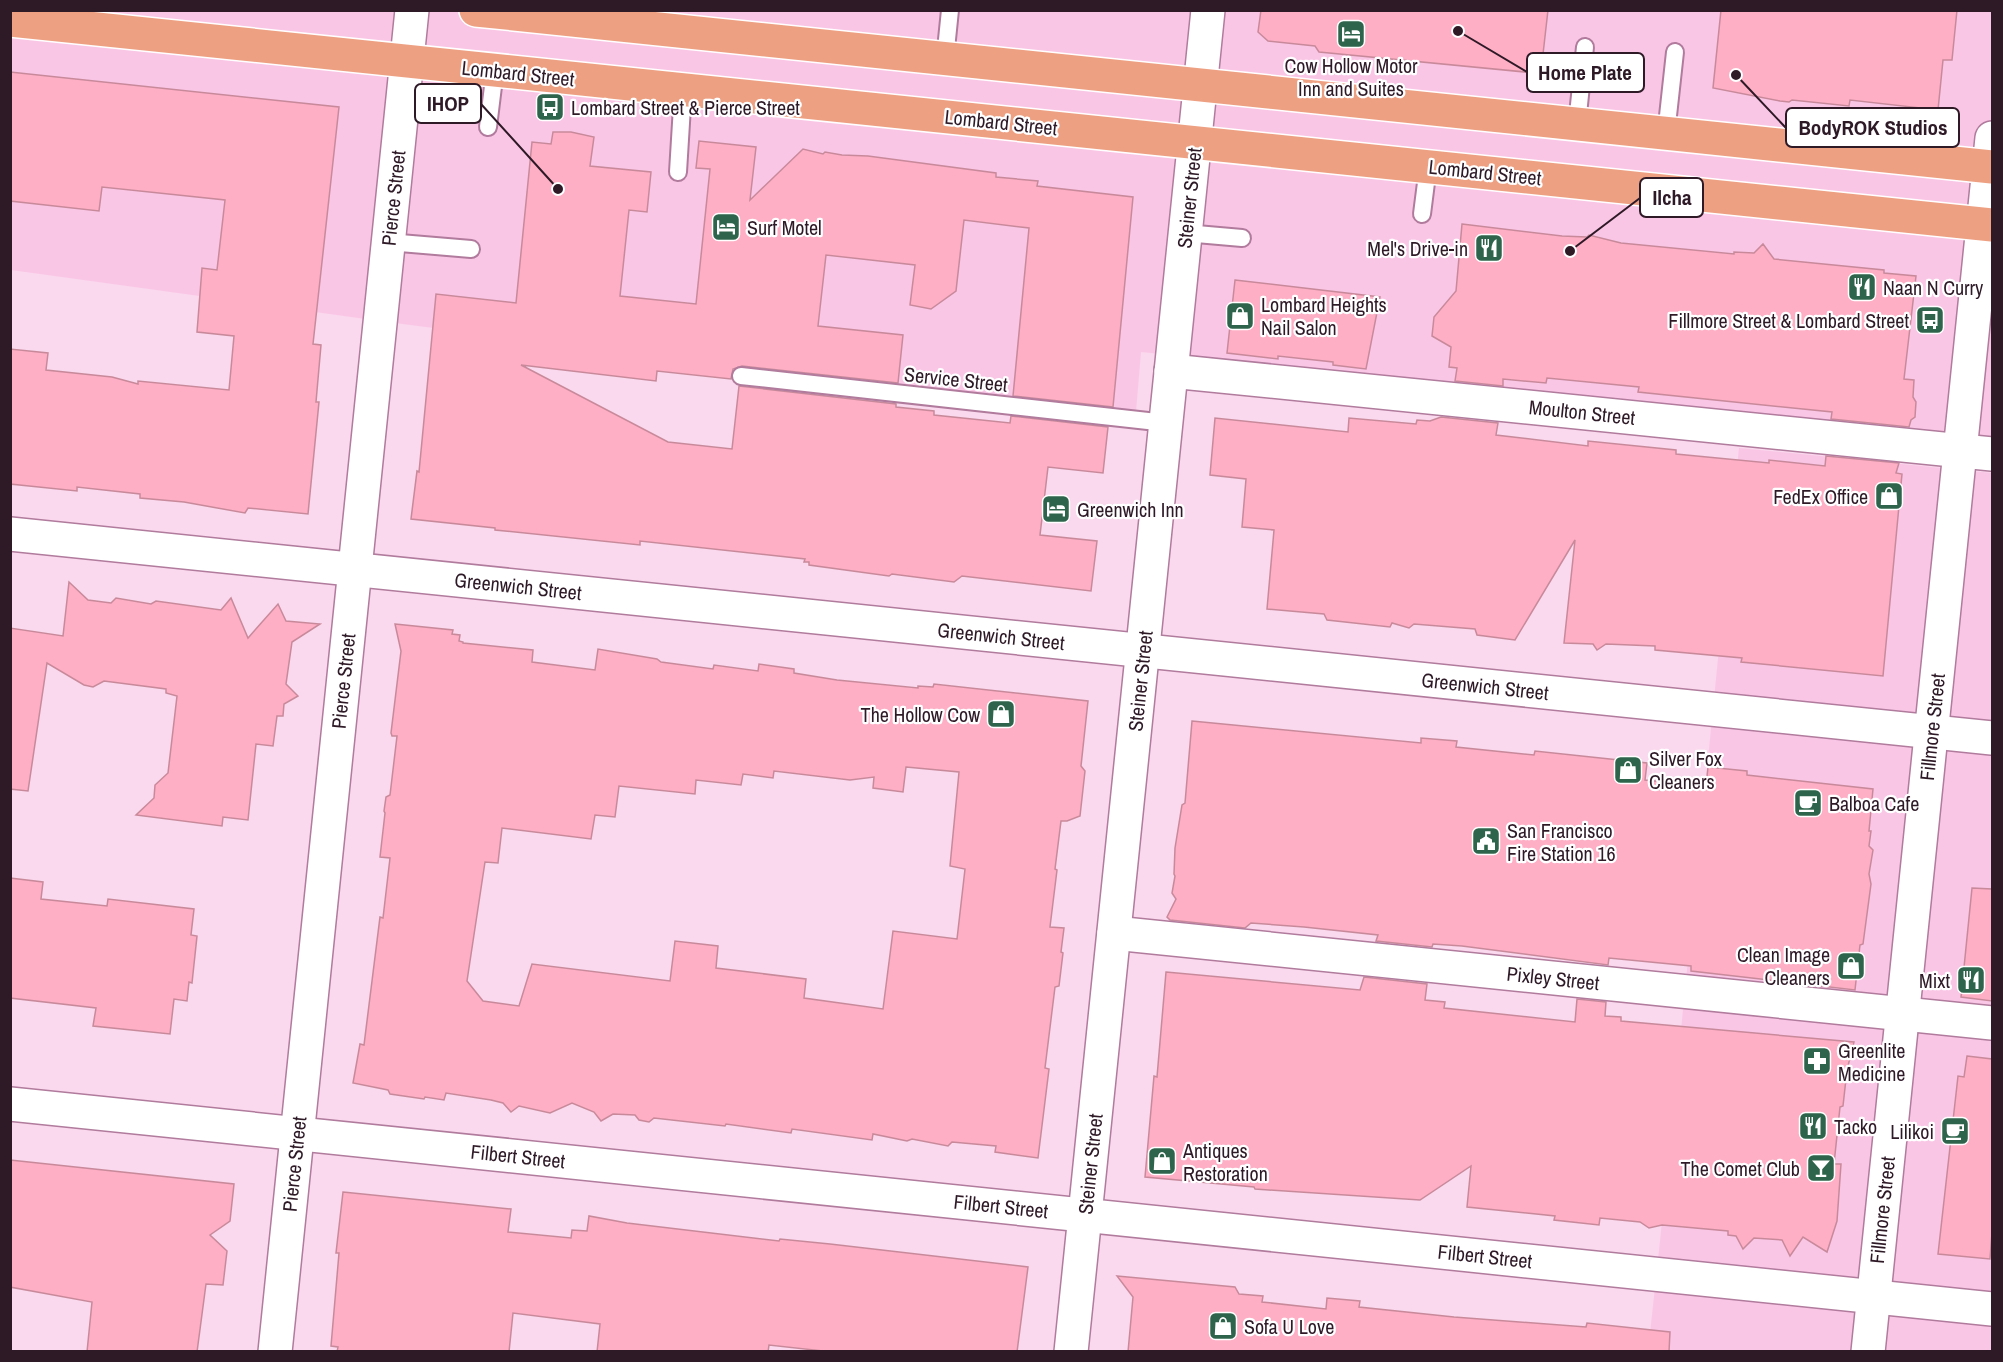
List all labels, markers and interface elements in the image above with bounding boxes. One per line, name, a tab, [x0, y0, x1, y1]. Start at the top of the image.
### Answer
hotel icon: Cow Hollow Motor Inn and Suites	[1335, 18, 1367, 50]
place label: Cow Hollow Motor Inn and Suites	[1284, 52, 1418, 102]
callout: Home Plate	[1527, 53, 1644, 92]
street label: Lombard Street	[460, 54, 576, 92]
text: Home Plate	[1538, 58, 1632, 87]
callout: IHOP	[415, 84, 481, 123]
text: IHOP	[427, 89, 469, 118]
bus stop icon: Lombard Street & Pierce Street	[534, 91, 566, 123]
place label: Lombard Street & Pierce Street	[571, 94, 800, 121]
street label: Lombard Street	[943, 103, 1059, 141]
callout: BodyROK Studios	[1786, 108, 1959, 147]
text: BodyROK Studios	[1798, 113, 1948, 142]
street label: Steiner Street	[1170, 146, 1208, 250]
street label: Pierce Street	[375, 149, 411, 247]
street label: Lombard Street	[1427, 153, 1543, 191]
callout: Ilcha	[1640, 178, 1703, 217]
text: Ilcha	[1652, 183, 1692, 212]
hotel icon: Surf Motel	[710, 211, 742, 243]
place label: Surf Motel	[747, 214, 822, 241]
restaurant icon: Mel's Drive-in	[1473, 232, 1505, 264]
place label: Mel's Drive-in	[1367, 235, 1468, 262]
restaurant icon: Naan N Curry	[1846, 271, 1878, 303]
place label: Naan N Curry	[1883, 274, 1984, 301]
place label: Lombard Heights Nail Salon	[1261, 291, 1387, 341]
shop icon: Lombard Heights Nail Salon	[1224, 300, 1256, 332]
bus stop icon: Fillmore Street & Lombard Street	[1914, 304, 1946, 336]
place label: Fillmore Street & Lombard Street	[1668, 307, 1909, 334]
street label: Service Street	[903, 360, 1010, 398]
street label: Moulton Street	[1528, 393, 1637, 431]
shop icon: FedEx Office	[1873, 480, 1905, 512]
place label: FedEx Office	[1773, 483, 1868, 510]
hotel icon: Greenwich Inn	[1040, 493, 1072, 525]
place label: Greenwich Inn	[1077, 496, 1184, 523]
street label: Greenwich Street	[453, 566, 583, 606]
street label: Greenwich Street	[936, 616, 1066, 656]
street label: Steiner Street	[1121, 629, 1159, 733]
street label: Pierce Street	[325, 632, 361, 730]
street label: Greenwich Street	[1420, 666, 1550, 706]
street label: Fillmore Street	[1913, 672, 1951, 782]
shop icon: The Hollow Cow	[985, 698, 1017, 730]
place label: The Hollow Cow	[861, 701, 980, 728]
place label: Silver Fox Cleaners	[1649, 745, 1723, 795]
shop icon: Silver Fox Cleaners	[1612, 754, 1644, 786]
cafe icon: Balboa Cafe	[1792, 787, 1824, 819]
place label: Balboa Cafe	[1829, 790, 1919, 817]
place label: San Francisco Fire Station 16	[1507, 817, 1616, 867]
public building icon: San Francisco Fire Station 16	[1470, 825, 1502, 857]
place label: Clean Image Cleaners	[1737, 941, 1830, 991]
shop icon: Clean Image Cleaners	[1835, 950, 1867, 982]
street label: Pixley Street	[1505, 960, 1601, 996]
restaurant icon: Mixt	[1955, 964, 1987, 996]
place label: Mixt	[1919, 967, 1950, 994]
place label: Greenlite Medicine	[1838, 1037, 1905, 1087]
pharmacy icon: Greenlite Medicine	[1801, 1045, 1833, 1077]
restaurant icon: Tacko	[1797, 1110, 1829, 1142]
street label: Steiner Street	[1071, 1112, 1109, 1216]
place label: Tacko	[1834, 1113, 1877, 1140]
street label: Pierce Street	[276, 1115, 312, 1213]
cafe icon: Lilikoi	[1939, 1115, 1971, 1147]
place label: Lilikoi	[1890, 1118, 1934, 1145]
place label: Antiques Restoration	[1182, 1137, 1268, 1187]
street label: Filbert Street	[469, 1138, 567, 1174]
shop icon: Antiques Restoration	[1146, 1145, 1178, 1177]
bar icon: The Comet Club	[1805, 1152, 1837, 1184]
place label: The Comet Club	[1681, 1155, 1800, 1182]
street label: Fillmore Street	[1863, 1155, 1901, 1265]
street label: Filbert Street	[952, 1188, 1050, 1224]
street label: Filbert Street	[1436, 1238, 1534, 1274]
shop icon: Sofa U Love	[1207, 1310, 1239, 1342]
place label: Sofa U Love	[1244, 1313, 1334, 1340]

